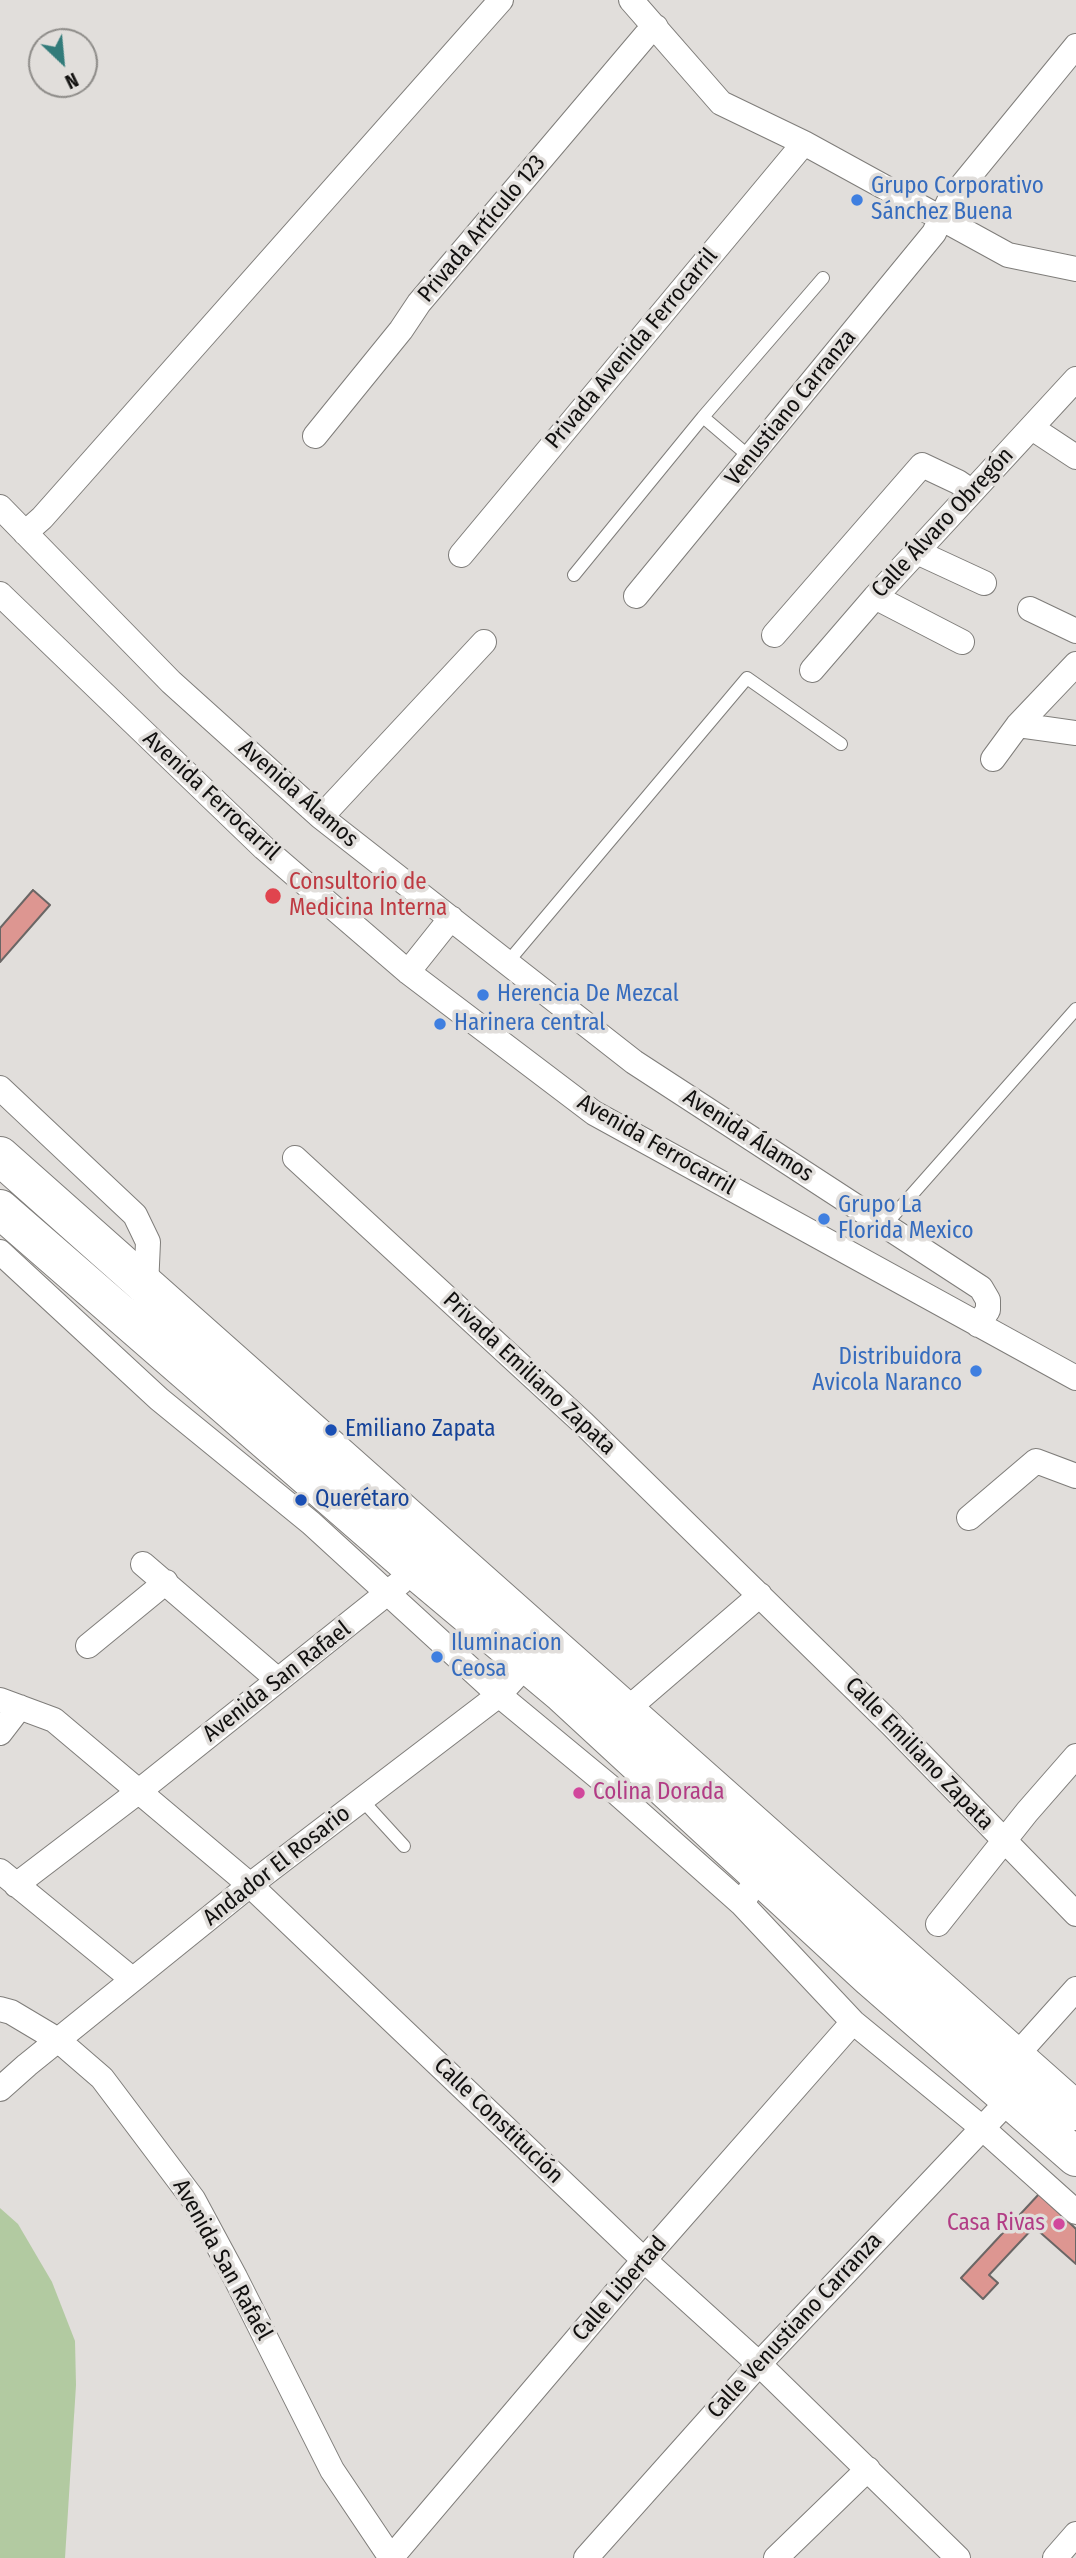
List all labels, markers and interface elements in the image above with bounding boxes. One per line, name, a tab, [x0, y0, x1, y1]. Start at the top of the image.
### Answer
north arrow	[28, 28, 98, 98]
text: N	[61, 68, 82, 93]
street label: Privada Artículo 123	[412, 150, 552, 308]
place label: Grupo Corporativo Sánchez Buena	[871, 173, 1044, 227]
marker: Grupo Corporativo Sánchez Buena	[849, 192, 865, 208]
street label: Privada Avenida Ferrocarril	[540, 243, 724, 455]
street label: Venustiano Carranza	[720, 325, 862, 491]
street label: Calle Álvaro Obregón	[866, 442, 1020, 604]
street label: Avenida Ferrocarril	[137, 725, 285, 867]
street label: Avenida Álamos	[233, 735, 363, 853]
place label: Consultorio de Medicina Interna	[289, 869, 447, 923]
marker: Consultorio de Medicina Interna	[263, 886, 283, 906]
place label: Herencia De Mezcal	[497, 981, 679, 1009]
marker: Herencia De Mezcal	[475, 987, 491, 1003]
place label: Harinera central	[454, 1010, 605, 1038]
marker: Harinera central	[432, 1016, 448, 1032]
street label: Avenida Álamos	[678, 1084, 818, 1188]
street label: Avenida Ferrocarril	[572, 1089, 740, 1201]
place label: Grupo La Florida Mexico	[838, 1192, 974, 1246]
marker: Grupo La Florida Mexico	[816, 1211, 832, 1227]
street label: Privada Emiliano Zapata	[437, 1287, 621, 1461]
place label: Distribuidora Avicola Naranco	[812, 1344, 962, 1398]
marker: Distribuidora Avicola Naranco	[968, 1363, 984, 1379]
place label: Emiliano Zapata	[345, 1416, 496, 1444]
marker: Emiliano Zapata	[323, 1422, 339, 1438]
place label: Querétaro	[315, 1486, 410, 1514]
marker: Querétaro	[293, 1492, 309, 1508]
street label: Avenida San Rafael	[198, 1616, 356, 1748]
place label: Iluminacion Ceosa	[451, 1630, 562, 1684]
marker: Iluminacion Ceosa	[429, 1649, 445, 1665]
street label: Calle Emiliano Zapata	[839, 1672, 999, 1836]
place label: Colina Dorada	[593, 1779, 725, 1807]
marker: Colina Dorada	[571, 1785, 587, 1801]
street label: Andador El Rosario	[198, 1800, 356, 1932]
street label: Calle Constitución	[428, 2052, 568, 2190]
street label: Avenida San Rafaél	[166, 2175, 278, 2345]
place label: Casa Rivas	[947, 2210, 1045, 2238]
marker: Casa Rivas	[1051, 2216, 1067, 2232]
street label: Calle Venustiano Carranza	[702, 2228, 888, 2424]
street label: Calle Libertad	[567, 2231, 673, 2347]

